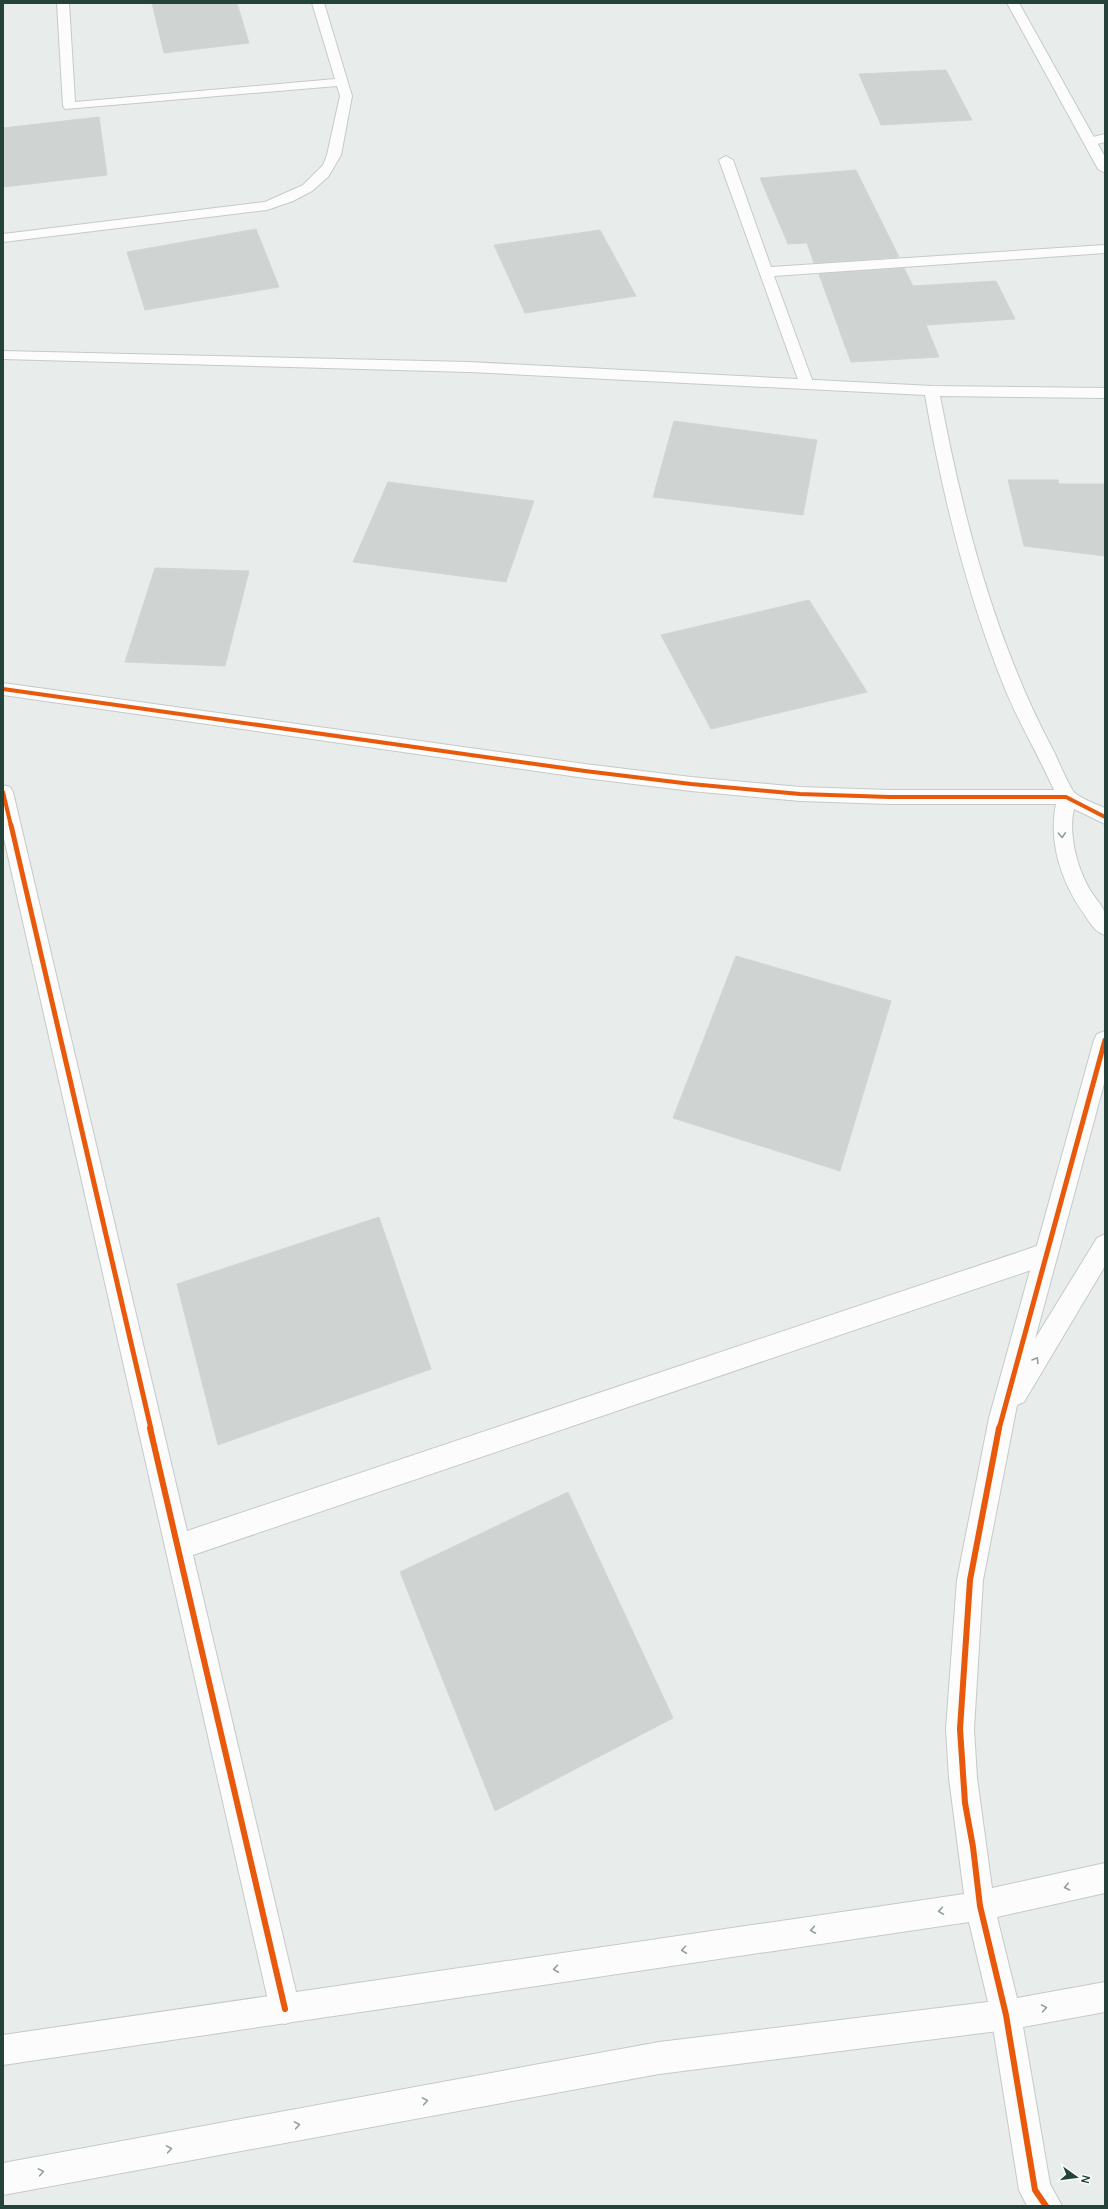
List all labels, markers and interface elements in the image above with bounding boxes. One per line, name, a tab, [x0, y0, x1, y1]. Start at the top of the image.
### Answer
one-way arrow	[1058, 832, 1067, 838]
one-way arrow	[1031, 1357, 1038, 1364]
one-way arrow	[1064, 1882, 1070, 1890]
one-way arrow	[938, 1906, 944, 1915]
one-way arrow	[810, 1926, 816, 1934]
one-way arrow	[681, 1945, 687, 1954]
one-way arrow	[553, 1964, 559, 1973]
one-way arrow	[1041, 2004, 1047, 2013]
one-way arrow	[422, 2098, 428, 2106]
one-way arrow	[294, 2121, 300, 2130]
one-way arrow	[166, 2145, 172, 2153]
north arrow	[1056, 2157, 1096, 2197]
one-way arrow	[38, 2168, 44, 2177]
text: N	[1078, 2174, 1094, 2185]

